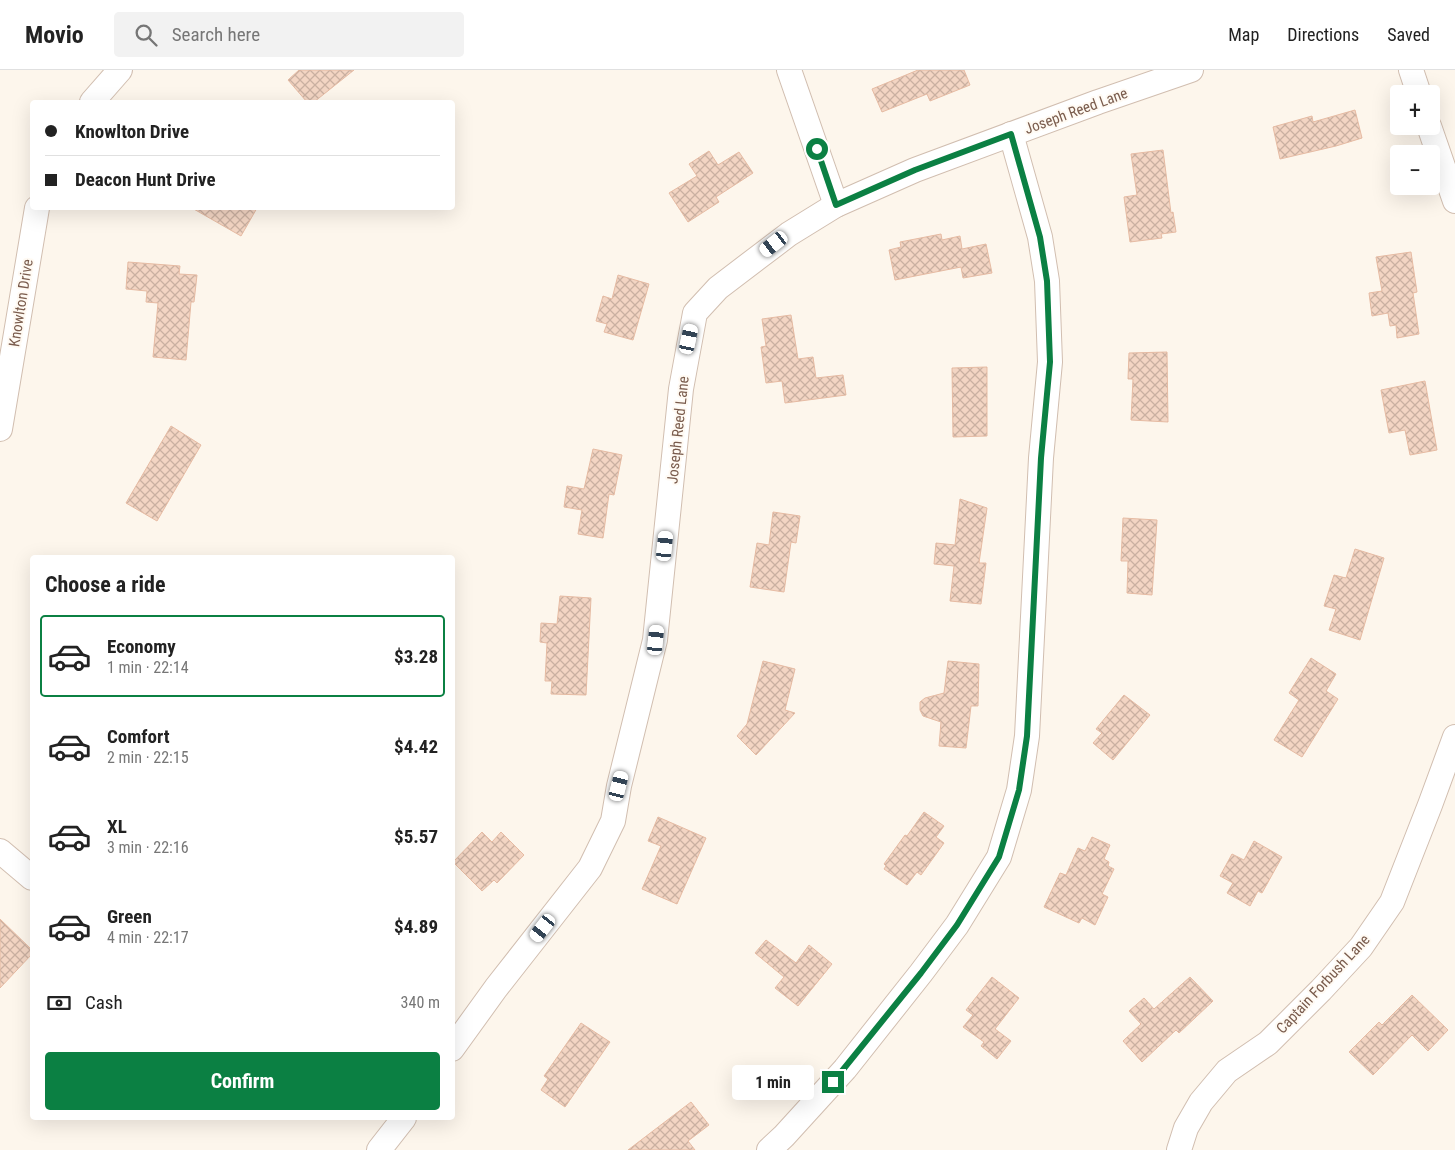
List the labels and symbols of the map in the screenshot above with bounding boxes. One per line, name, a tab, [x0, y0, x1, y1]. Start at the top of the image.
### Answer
street label: Joseph Reed Lane	[1022, 84, 1130, 138]
route start	[806, 138, 828, 160]
car	[757, 229, 790, 259]
street label: Knowlton Drive	[5, 258, 37, 348]
car	[678, 323, 699, 355]
street label: Joseph Reed Lane	[663, 375, 693, 485]
car	[655, 530, 674, 562]
car	[646, 624, 665, 656]
car	[608, 770, 629, 802]
car	[527, 912, 558, 944]
street label: Captain Forbush Lane	[1272, 931, 1374, 1037]
callout: 1 min	[733, 1064, 816, 1100]
route end	[822, 1071, 844, 1093]

